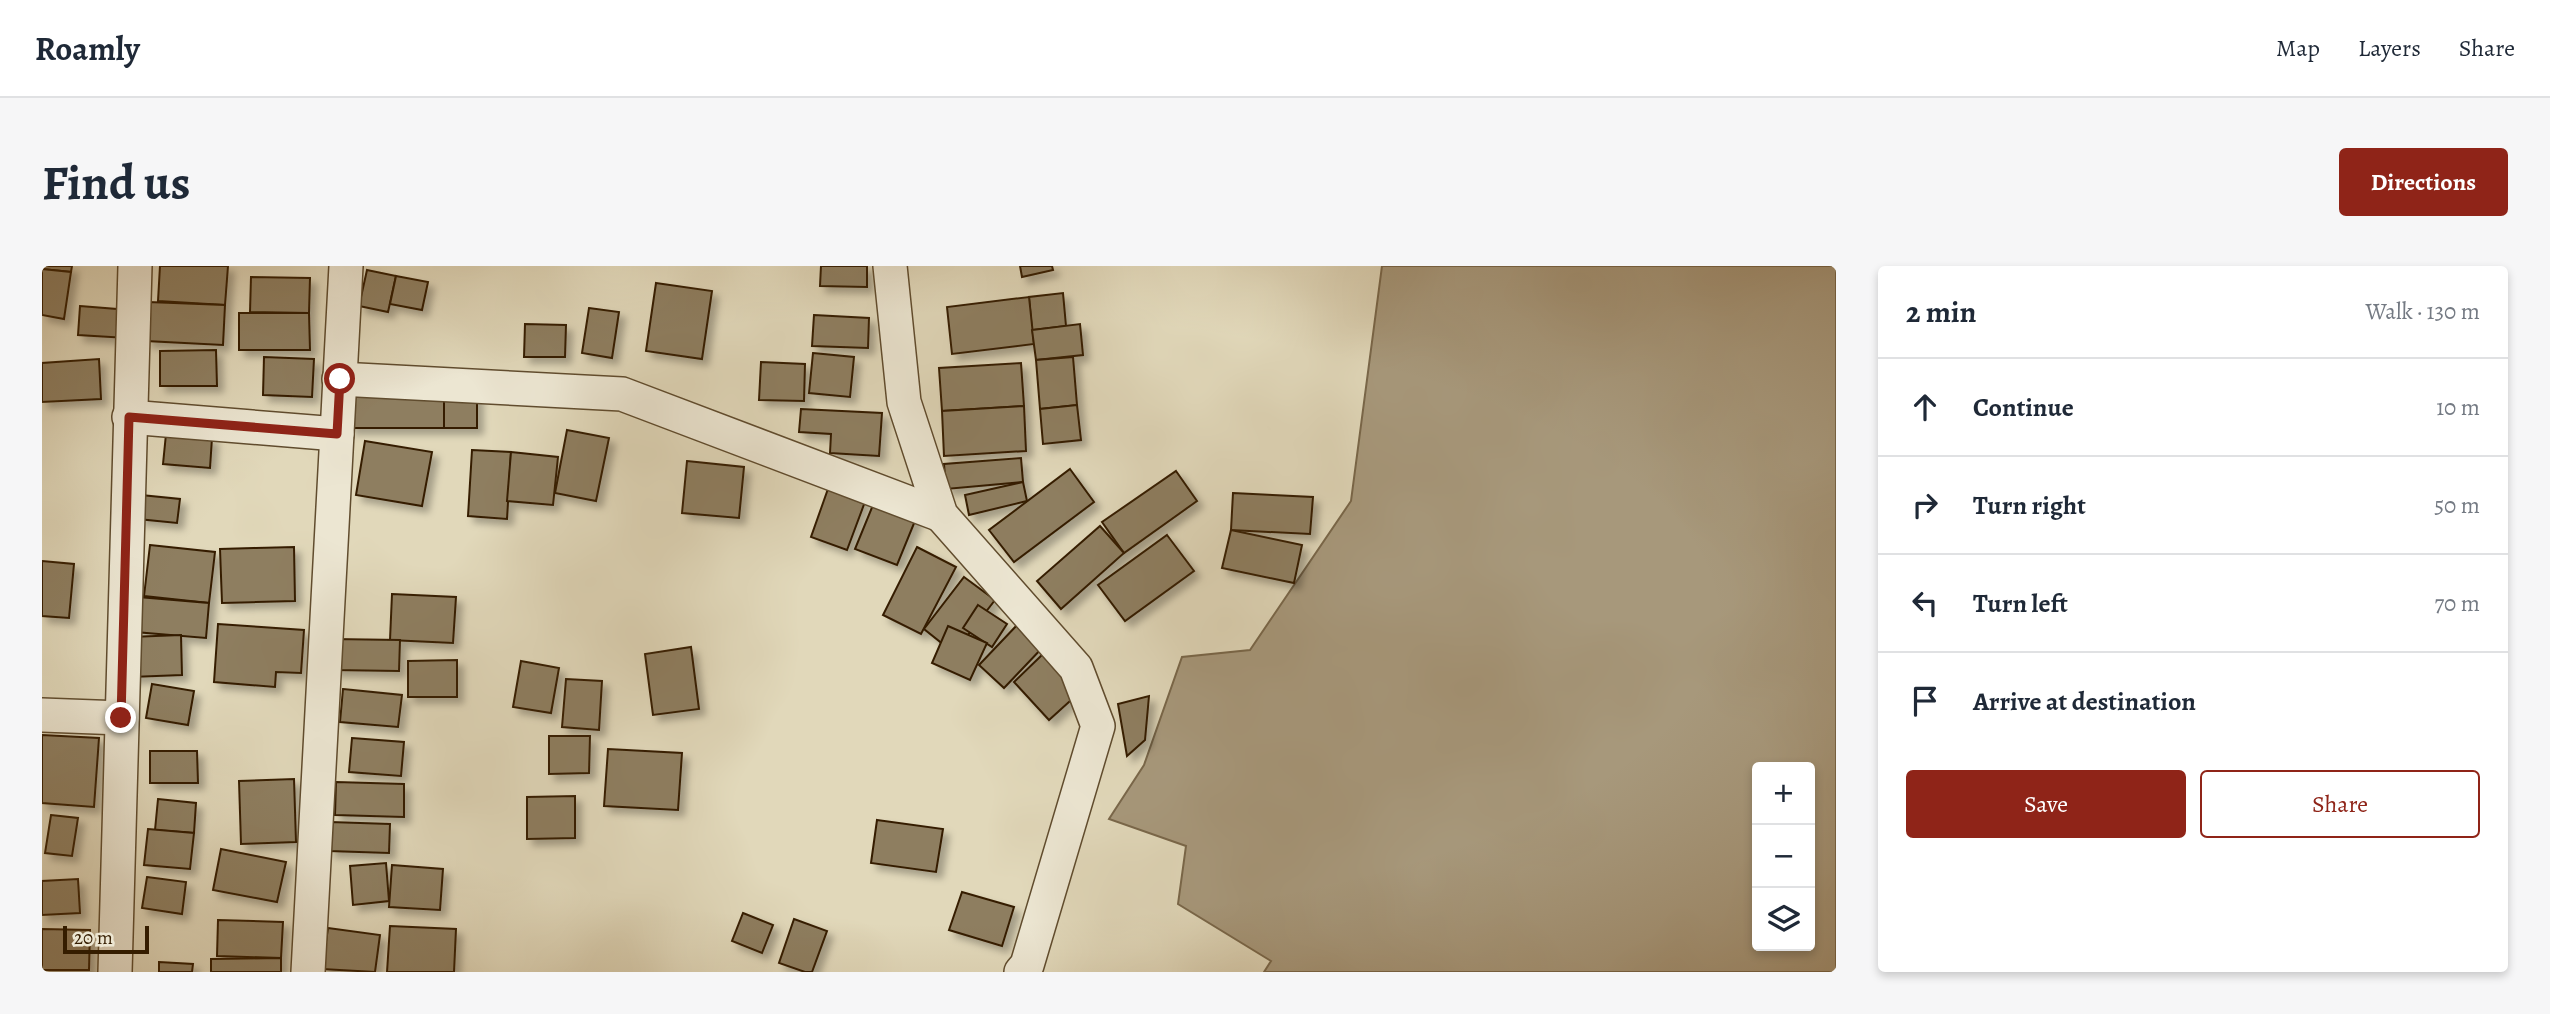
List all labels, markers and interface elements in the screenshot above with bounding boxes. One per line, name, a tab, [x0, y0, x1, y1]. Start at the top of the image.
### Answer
text: Roamly	[35, 26, 140, 71]
text: Map	[2276, 32, 2320, 64]
text: Layers	[2358, 32, 2421, 64]
text: Share	[2459, 32, 2515, 64]
button: Directions	[2339, 148, 2508, 216]
text: Find us	[42, 149, 190, 216]
text: 2 min	[1906, 292, 1976, 332]
text: Walk · 130 m	[2366, 296, 2480, 327]
route start	[324, 363, 355, 394]
icon: ahead	[1906, 388, 1944, 426]
text: Continue	[1973, 390, 2074, 425]
text: 10 m	[2436, 392, 2480, 423]
icon: right	[1906, 486, 1944, 524]
text: Turn right	[1973, 488, 2086, 523]
text: 50 m	[2434, 490, 2480, 521]
icon: left	[1906, 584, 1944, 622]
text: Turn left	[1973, 586, 2068, 621]
text: 70 m	[2434, 588, 2480, 619]
icon: arrive	[1906, 682, 1944, 720]
text: Arrive at destination	[1973, 684, 2196, 719]
route end	[105, 702, 136, 733]
map controls	[1752, 762, 1815, 951]
button: +	[1752, 762, 1815, 825]
button: Save	[1906, 770, 2186, 838]
button: Share	[2200, 770, 2480, 838]
button: −	[1752, 825, 1815, 888]
button: layers	[1752, 888, 1815, 951]
scale bar	[63, 923, 149, 955]
text: 20 m	[74, 925, 113, 951]

